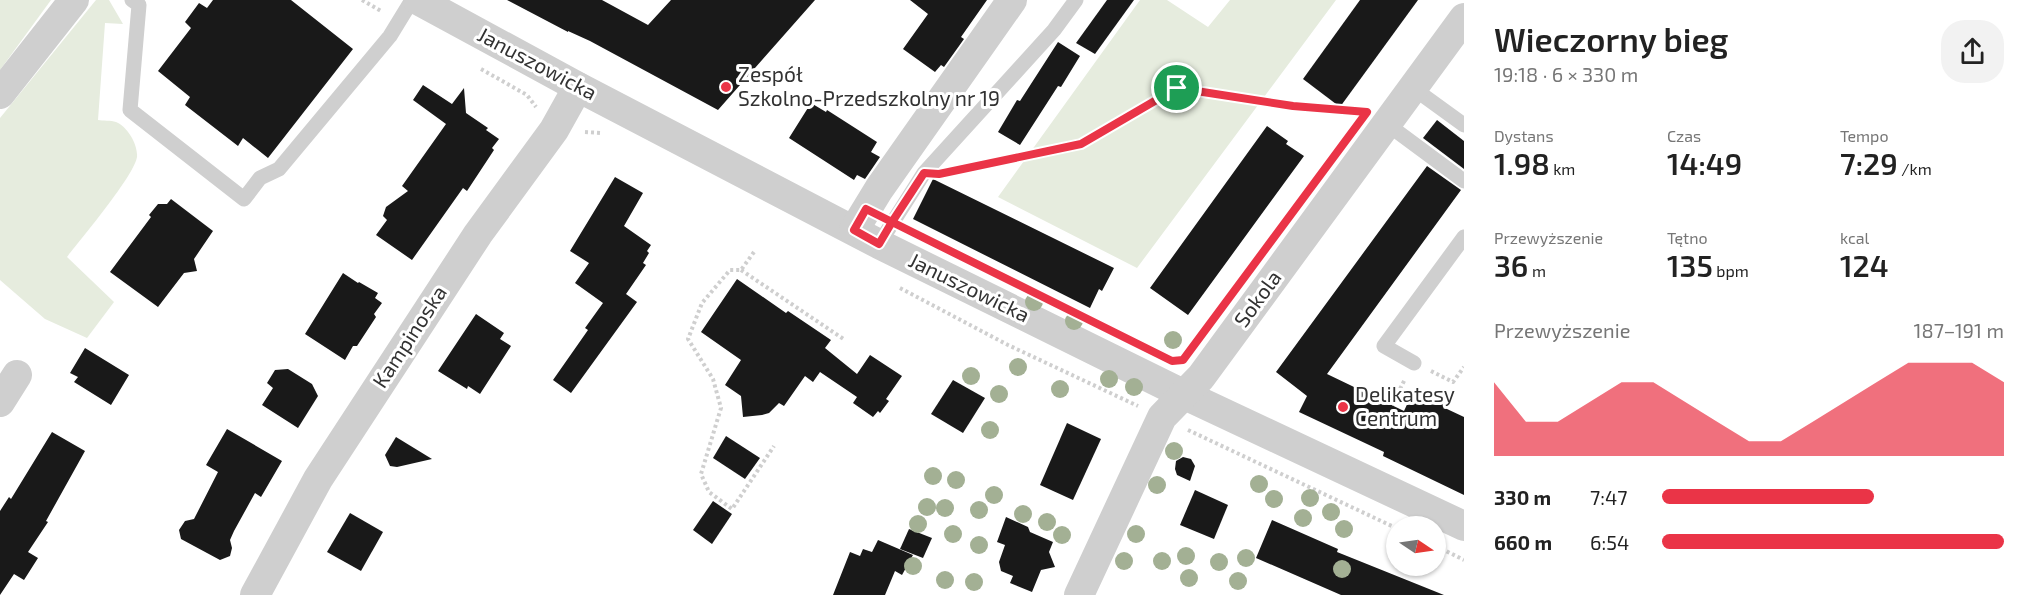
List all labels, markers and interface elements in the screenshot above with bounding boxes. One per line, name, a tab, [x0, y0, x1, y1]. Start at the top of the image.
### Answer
text: Wieczorny bieg	[1494, 19, 1728, 59]
button: share	[1941, 20, 2004, 83]
street label: Januszowicka	[474, 21, 601, 104]
place label: Zespół Szkolno-Przedszkolny nr 19	[738, 61, 1000, 110]
pin	[1151, 62, 1202, 113]
text: 19:18 · 6 × 330 m	[1494, 62, 1638, 86]
icon: arrive	[1160, 71, 1193, 104]
marker: Zespół Szkolno-Przedszkolny nr 19	[719, 80, 733, 94]
text: Dystans	[1494, 126, 1554, 145]
text: Czas	[1667, 126, 1701, 145]
text: Tempo	[1840, 126, 1888, 145]
text: 1.98	[1494, 145, 1550, 181]
text: 14:49	[1667, 145, 1742, 181]
text: 7:29	[1840, 145, 1898, 181]
text: km	[1550, 159, 1575, 178]
text: /km	[1898, 159, 1932, 178]
text: Przewyższenie	[1494, 228, 1603, 247]
text: Tętno	[1667, 228, 1708, 247]
text: kcal	[1840, 228, 1869, 247]
street label: Januszowicka	[905, 247, 1034, 327]
text: 36	[1494, 247, 1528, 283]
text: 135	[1667, 247, 1713, 283]
text: 124	[1840, 247, 1889, 283]
text: m	[1528, 261, 1546, 280]
text: bpm	[1713, 261, 1749, 280]
street label: Sokola	[1228, 265, 1286, 331]
street label: Kampinoska	[366, 280, 451, 392]
text: Przewyższenie	[1494, 318, 1630, 342]
text: 187–191 m	[1914, 318, 2004, 342]
place label: Delikatesy Centrum	[1355, 381, 1455, 430]
marker: Delikatesy Centrum	[1336, 400, 1350, 414]
text: 330 m	[1494, 485, 1551, 509]
text: 7:47	[1590, 485, 1628, 509]
north arrow	[1386, 516, 1446, 576]
map controls	[1386, 516, 1446, 576]
text: 660 m	[1494, 530, 1552, 554]
text: 6:54	[1590, 530, 1629, 554]

